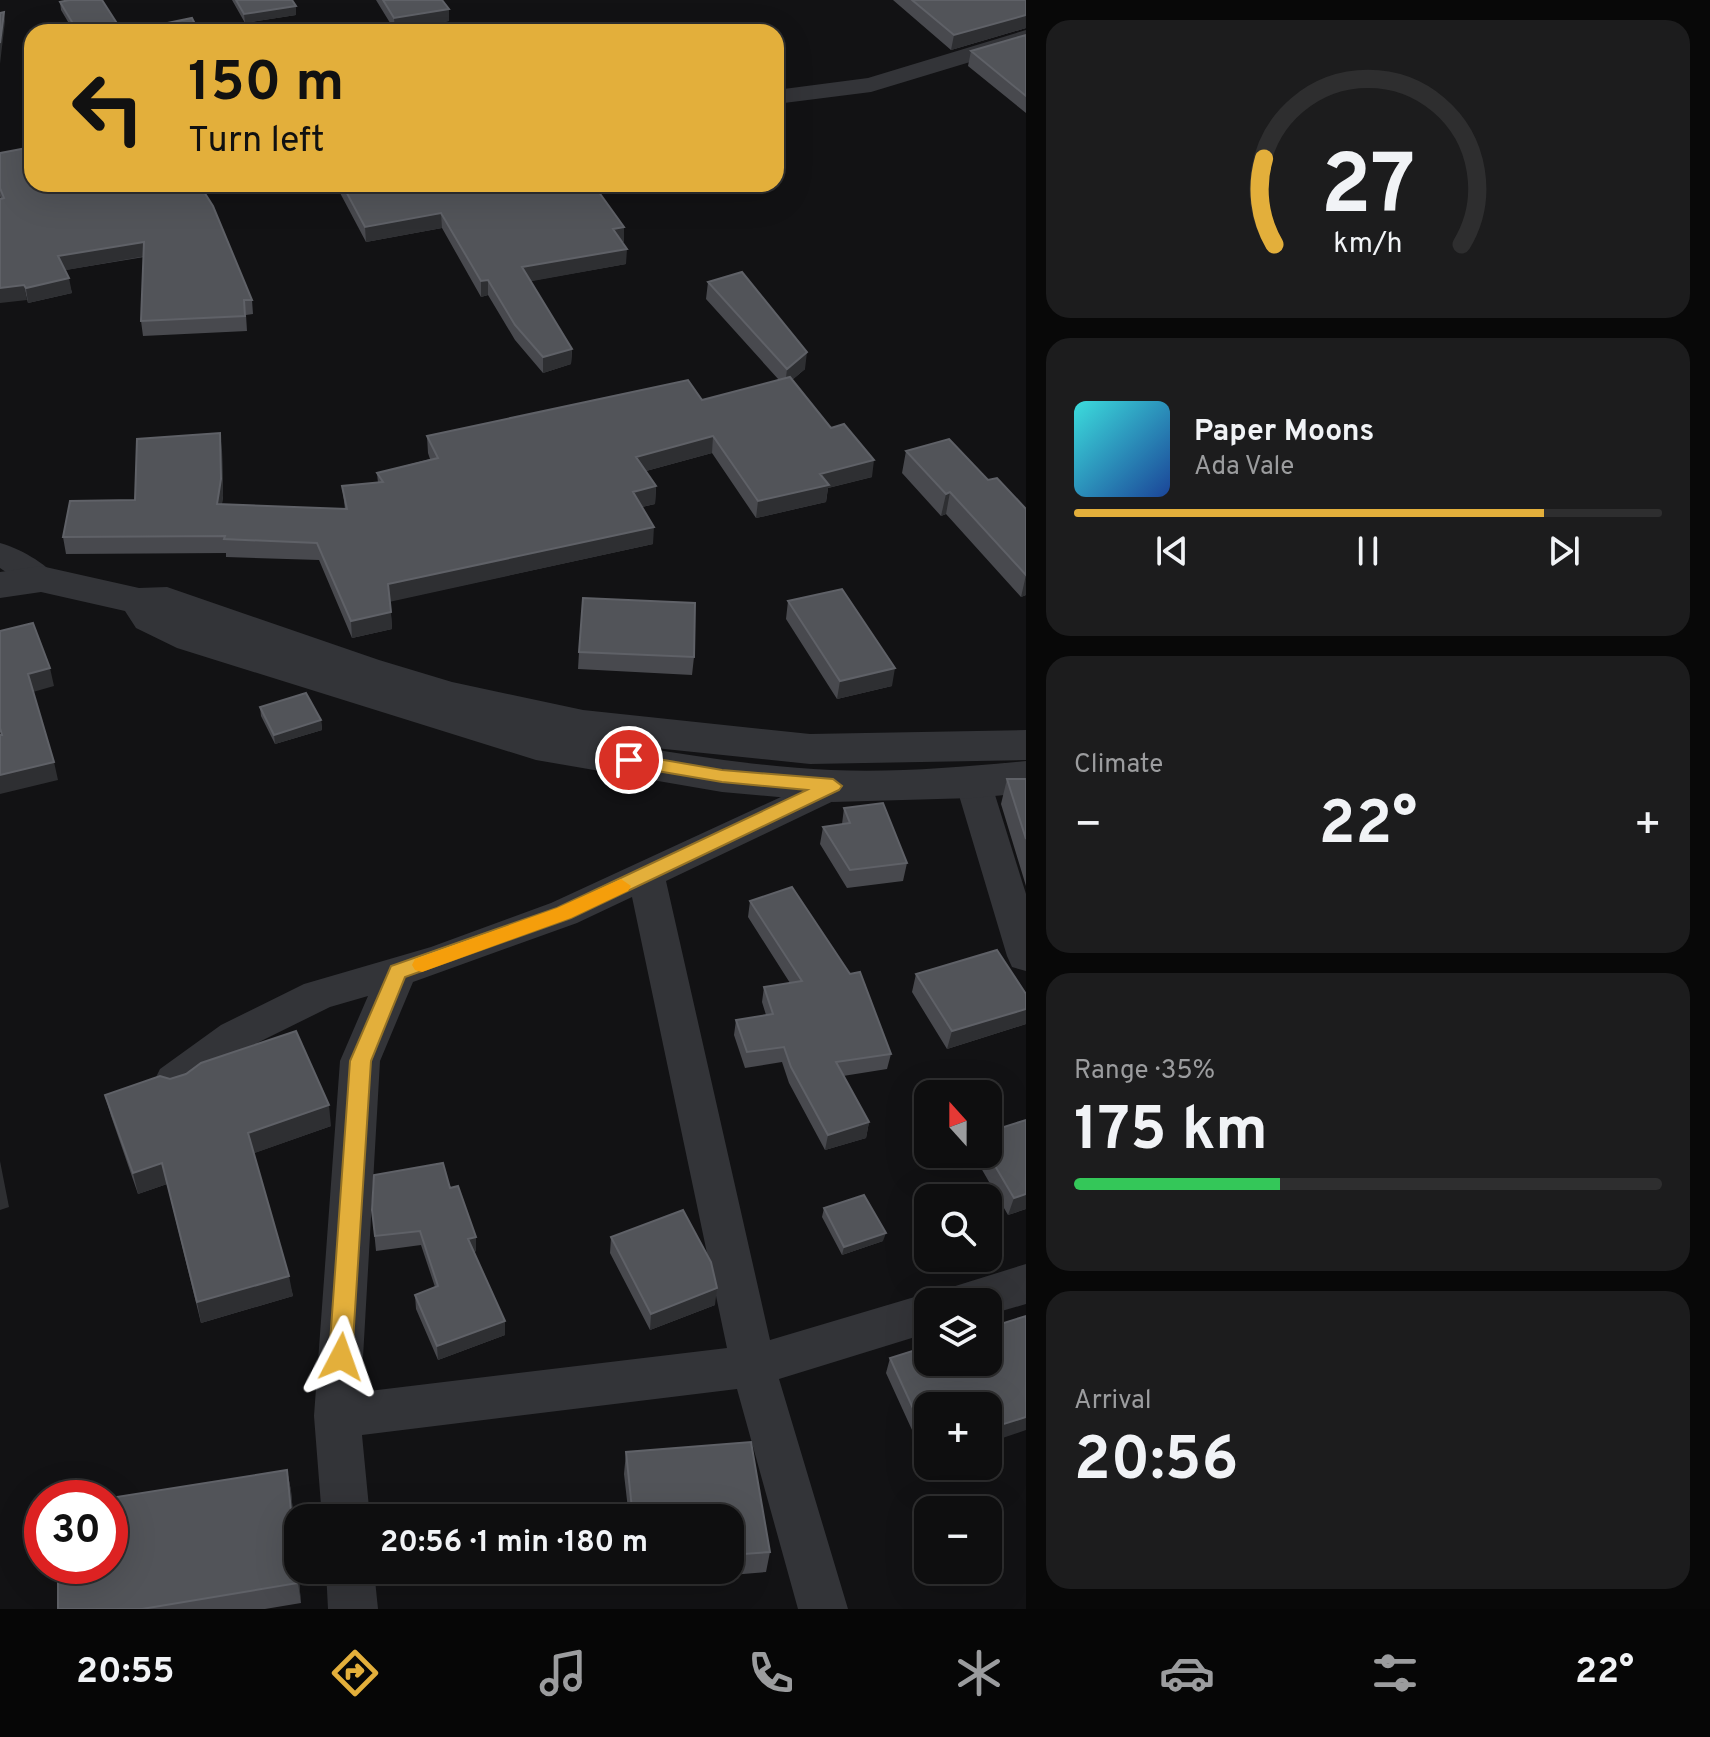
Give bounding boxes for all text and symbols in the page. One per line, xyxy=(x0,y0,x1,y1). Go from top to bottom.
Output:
text: 150 m xyxy=(188,50,344,120)
icon: left xyxy=(56,56,160,160)
text: Turn left xyxy=(188,119,325,165)
text: 27 xyxy=(1321,137,1415,242)
text: km/h xyxy=(1333,227,1403,263)
text: Paper Moons xyxy=(1194,414,1374,451)
text: Ada Vale xyxy=(1194,451,1294,484)
icon: previous xyxy=(1150,529,1194,573)
icon: pause xyxy=(1346,529,1390,573)
icon: next xyxy=(1542,529,1586,573)
pin xyxy=(595,726,663,794)
icon: arrive xyxy=(607,738,651,782)
text: Climate xyxy=(1074,749,1163,782)
text: 22° xyxy=(1319,789,1417,865)
text: − xyxy=(1074,799,1102,855)
text: + xyxy=(1634,799,1662,855)
text: Range · 35% xyxy=(1074,1055,1215,1088)
north arrow xyxy=(914,1080,1002,1168)
map controls xyxy=(914,1080,1002,1584)
text: 175 km xyxy=(1074,1095,1268,1171)
button: search xyxy=(914,1184,1002,1272)
button: layers xyxy=(914,1288,1002,1376)
position arrow xyxy=(299,1315,383,1399)
text: Arrival xyxy=(1074,1385,1152,1418)
button: + xyxy=(914,1392,1002,1480)
text: 20:56 xyxy=(1074,1425,1238,1501)
speed limit sign: 30 xyxy=(24,1480,128,1584)
button: − xyxy=(914,1496,1002,1584)
text: 20:56 · 1 min · 180 m xyxy=(380,1525,648,1562)
icon: directions xyxy=(327,1645,383,1701)
icon: music xyxy=(535,1645,591,1701)
icon: phone xyxy=(743,1645,799,1701)
icon: climate xyxy=(951,1645,1007,1701)
icon: car xyxy=(1159,1645,1215,1701)
icon: filters xyxy=(1367,1645,1423,1701)
text: 20:55 xyxy=(76,1650,174,1696)
text: 22° xyxy=(1575,1650,1634,1696)

